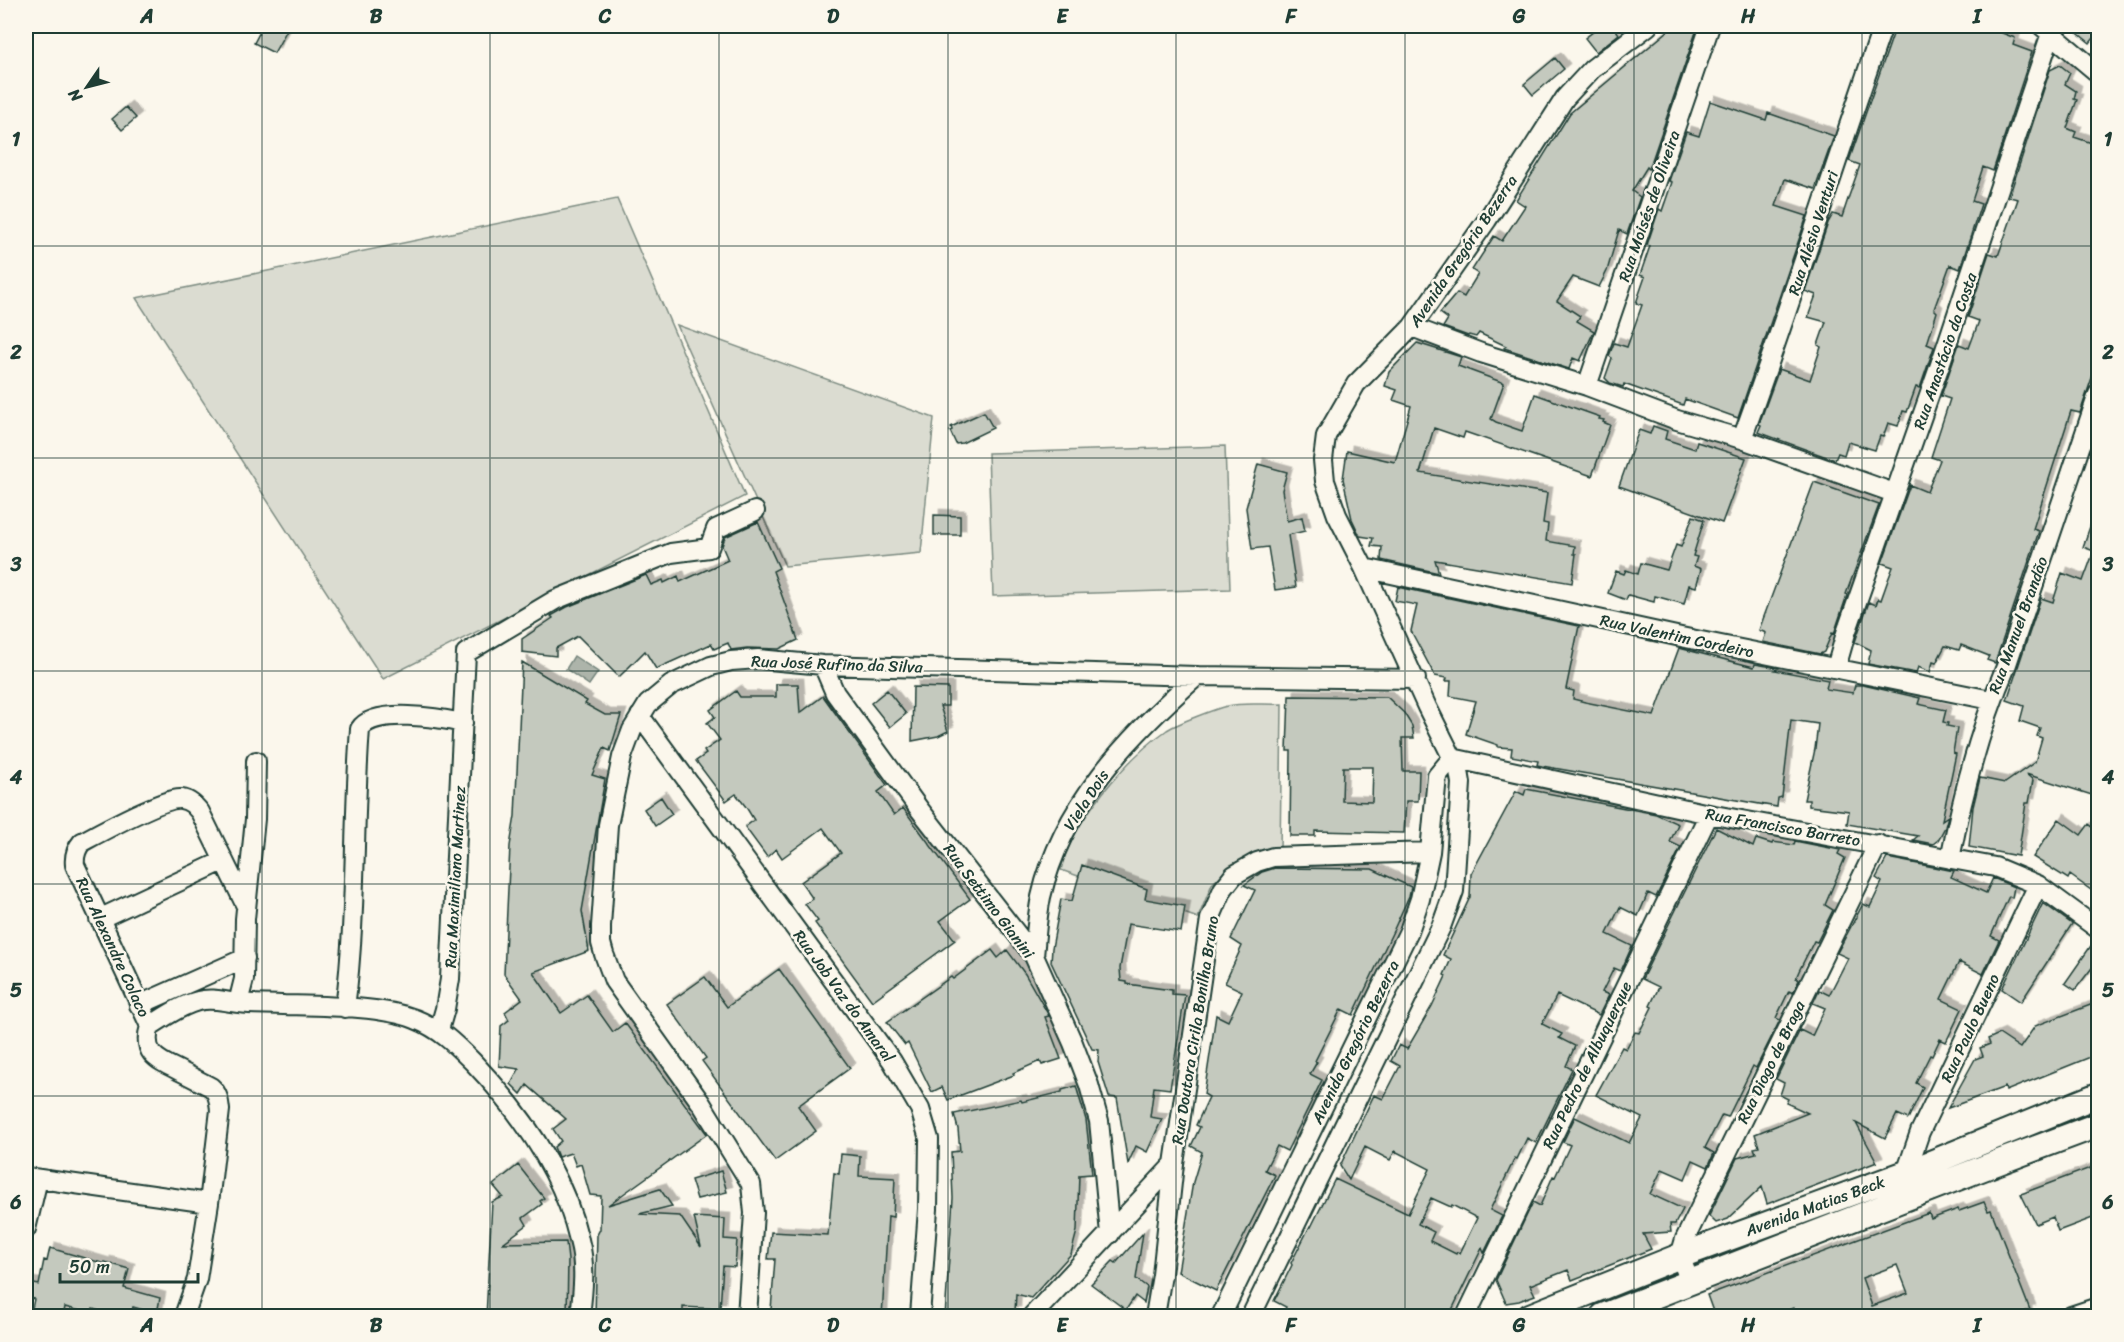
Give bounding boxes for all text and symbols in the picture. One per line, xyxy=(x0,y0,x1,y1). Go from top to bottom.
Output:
text: A xyxy=(139,0,154,34)
text: B xyxy=(370,0,383,34)
text: C xyxy=(598,0,612,34)
text: D xyxy=(827,0,840,34)
text: E xyxy=(1056,0,1069,34)
text: F xyxy=(1285,0,1298,34)
text: G xyxy=(1512,0,1526,34)
text: H xyxy=(1740,0,1756,34)
text: I xyxy=(1972,0,1983,34)
north arrow xyxy=(57,57,117,117)
text: N xyxy=(60,82,91,109)
text: 1 xyxy=(12,122,21,157)
text: 1 xyxy=(2104,122,2113,157)
street label: Rua Moisés de Oliveira xyxy=(1609,126,1689,286)
street label: Rua Alésio Venturi xyxy=(1779,166,1847,299)
street label: Avenida Gregório Bezerra xyxy=(1400,169,1525,334)
street label: Rua Anastácio da Costa xyxy=(1905,268,1986,433)
text: 2 xyxy=(9,335,22,370)
text: 2 xyxy=(2101,335,2114,370)
text: 3 xyxy=(10,547,22,582)
text: 3 xyxy=(2102,547,2114,582)
street label: Rua Manuel Brandão xyxy=(1980,552,2056,698)
street label: Rua Valentim Cordeiro xyxy=(1597,606,1757,666)
street label: Rua José Rufino da Silva xyxy=(751,647,924,682)
text: 4 xyxy=(9,760,23,795)
text: 4 xyxy=(2101,760,2115,795)
street label: Viela Dois xyxy=(1055,763,1117,837)
street label: Rua Maximiliano Martinez xyxy=(436,785,474,969)
street label: Rua Francisco Barreto xyxy=(1703,799,1863,855)
street label: Rua Settimo Gianini xyxy=(936,837,1043,966)
street label: Rua Alexandre Colaco xyxy=(68,872,158,1022)
street label: Rua Doutora Cirila Bonilha Bruno xyxy=(1163,914,1227,1146)
street label: Rua Job Vaz do Amaral xyxy=(786,923,903,1069)
street label: Avenida Gregório Bezerra xyxy=(1302,955,1407,1130)
street label: Rua Paulo Bueno xyxy=(1932,969,2008,1087)
text: 5 xyxy=(10,973,22,1008)
text: 5 xyxy=(2102,973,2114,1008)
street label: Rua Pedro de Albuquerque xyxy=(1534,976,1640,1154)
street label: Rua Diogo de Braga xyxy=(1729,995,1814,1129)
street label: Avenida Matias Beck xyxy=(1740,1167,1889,1245)
text: 6 xyxy=(9,1185,22,1220)
text: 6 xyxy=(2101,1185,2114,1220)
scale bar xyxy=(60,1246,198,1284)
text: 50 m xyxy=(69,1251,110,1283)
text: A xyxy=(139,1308,154,1342)
text: B xyxy=(370,1308,383,1342)
text: C xyxy=(598,1308,612,1342)
text: D xyxy=(827,1308,840,1342)
text: E xyxy=(1056,1308,1069,1342)
text: F xyxy=(1285,1308,1298,1342)
text: G xyxy=(1512,1308,1526,1342)
text: H xyxy=(1740,1308,1756,1342)
text: I xyxy=(1972,1308,1983,1342)

